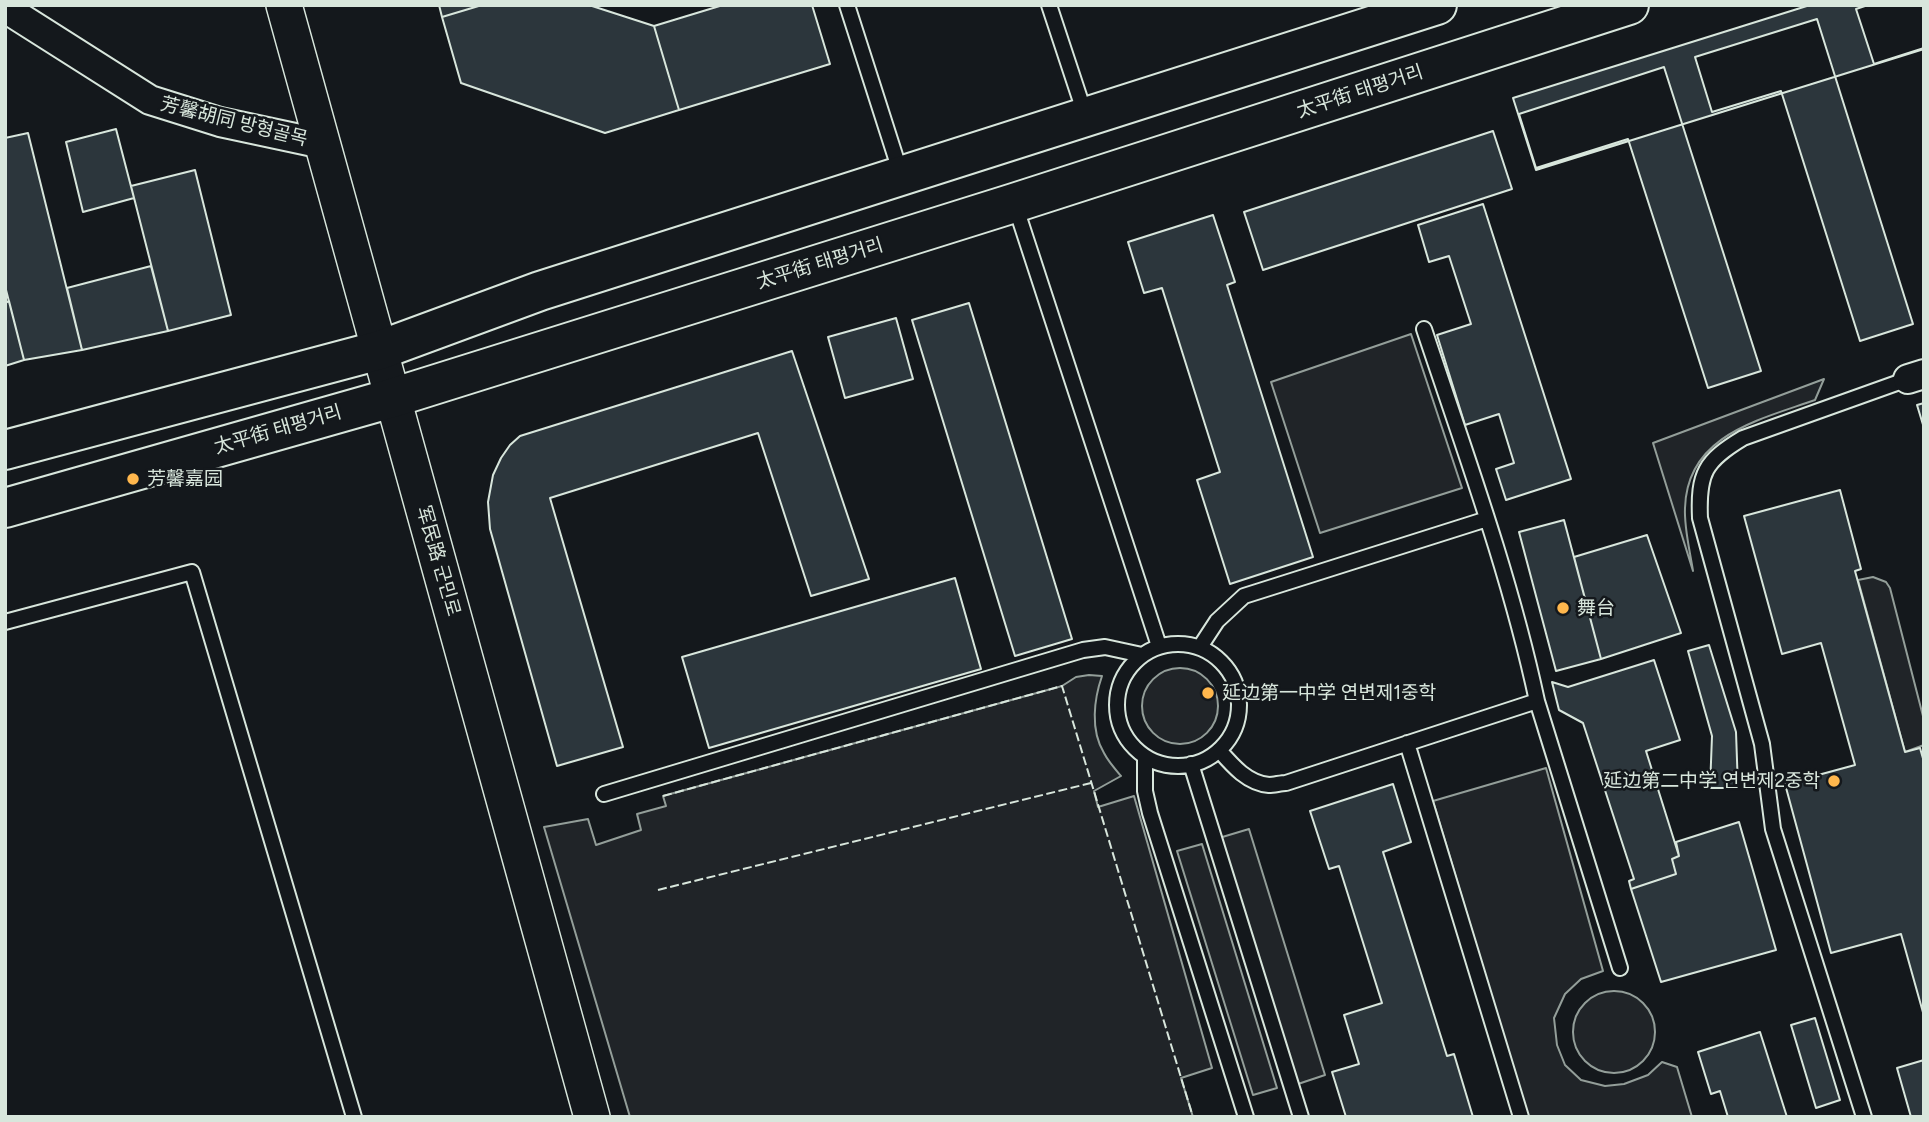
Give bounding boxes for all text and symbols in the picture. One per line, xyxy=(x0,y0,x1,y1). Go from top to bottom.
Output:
street label: 太平街 태평거리 xyxy=(1294,61,1426,123)
street label: 芳馨胡同 방형골목 xyxy=(158,93,310,151)
street label: 太平街 태평거리 xyxy=(754,234,886,294)
street label: 太平街 태평거리 xyxy=(212,401,344,459)
place label: 芳馨嘉园 xyxy=(147,468,223,490)
marker: 芳馨嘉园 xyxy=(125,471,141,487)
street label: 军民路 군민로 xyxy=(411,503,465,619)
place label: 舞台 xyxy=(1577,597,1615,619)
marker: 舞台 xyxy=(1555,600,1571,616)
place label: 延边第一中学 연변제1중학 xyxy=(1222,682,1436,704)
marker: 延边第一中学 연변제1중학 xyxy=(1200,685,1216,701)
place label: 延边第二中学 연변제2중학 xyxy=(1603,770,1820,792)
marker: 延边第二中学 연변제2중학 xyxy=(1826,773,1842,789)

